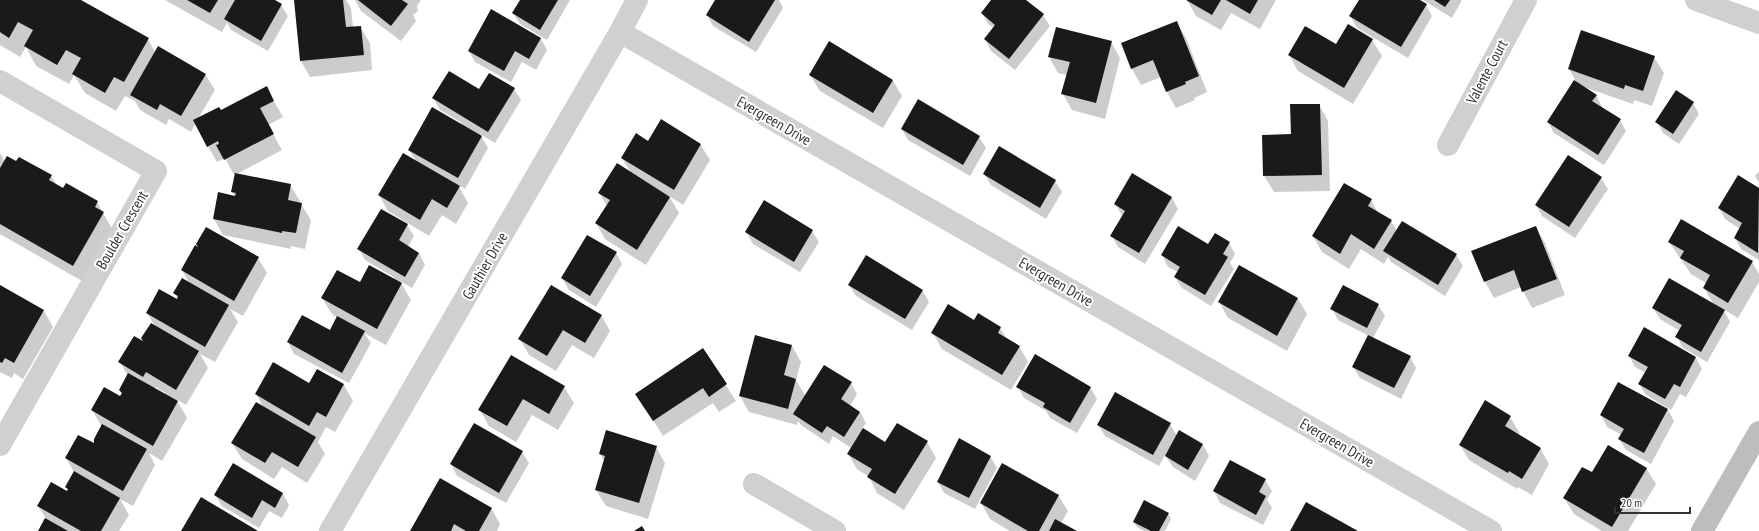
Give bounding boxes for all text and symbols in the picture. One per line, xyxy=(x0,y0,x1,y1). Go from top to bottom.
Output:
street label: Valente Court xyxy=(1461,36,1511,108)
street label: Evergreen Drive xyxy=(734,92,815,149)
street label: Boulder Crescent xyxy=(91,187,152,272)
street label: Gauthier Drive xyxy=(458,229,511,303)
street label: Evergreen Drive xyxy=(1016,253,1097,310)
street label: Evergreen Drive xyxy=(1297,414,1378,471)
scale bar xyxy=(1615,489,1690,515)
text: 20 m xyxy=(1621,495,1642,510)

